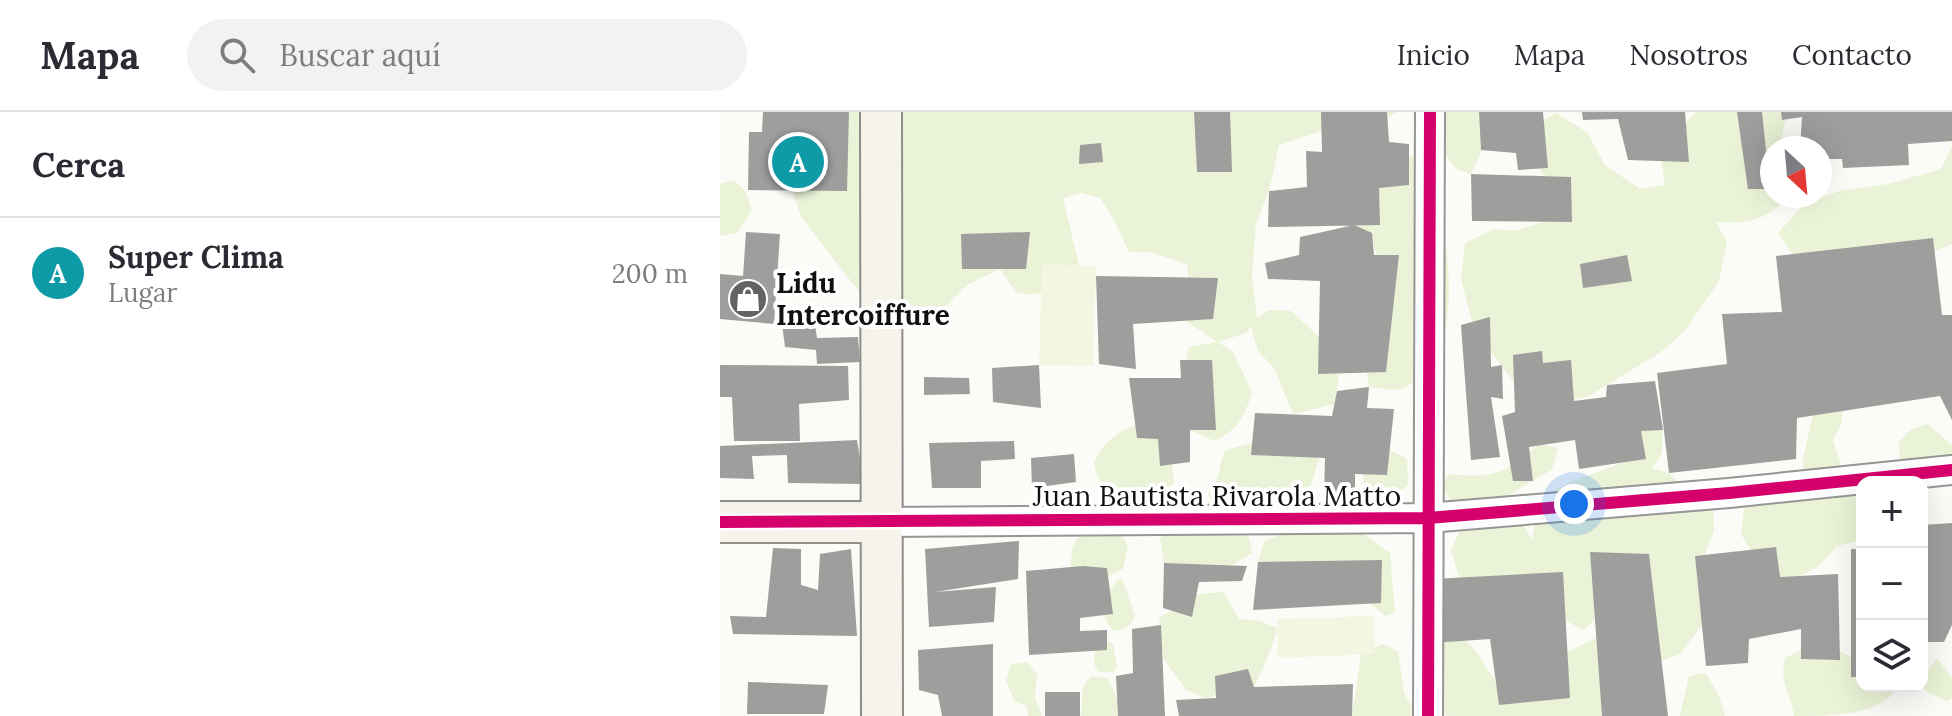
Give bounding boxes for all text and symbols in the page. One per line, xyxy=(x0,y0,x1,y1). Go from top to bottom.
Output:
search box xyxy=(187,19,747,91)
text: Mapa xyxy=(40,31,139,79)
icon: search xyxy=(215,33,259,77)
text: Buscar aquí xyxy=(279,36,441,74)
text: Inicio xyxy=(1397,37,1470,73)
text: Mapa xyxy=(1514,37,1585,73)
text: Nosotros xyxy=(1629,37,1748,73)
text: Contacto xyxy=(1792,37,1912,73)
pin: A xyxy=(772,132,824,192)
north arrow xyxy=(1760,136,1832,208)
text: Cerca xyxy=(32,143,125,186)
text: Super Clima xyxy=(108,238,284,276)
text: A xyxy=(49,257,67,290)
text: 200 m xyxy=(612,257,688,290)
place label: Lidu Intercoiffure xyxy=(776,265,950,333)
text: Lugar xyxy=(108,276,178,309)
shop icon: Lidu Intercoiffure xyxy=(727,278,769,320)
map controls xyxy=(1856,476,1928,692)
button: + xyxy=(1856,476,1928,548)
street label: Juan Bautista Rivarola Matto xyxy=(1032,478,1401,514)
your location xyxy=(1554,484,1594,524)
button: − xyxy=(1856,548,1928,620)
button: layers xyxy=(1856,620,1928,692)

